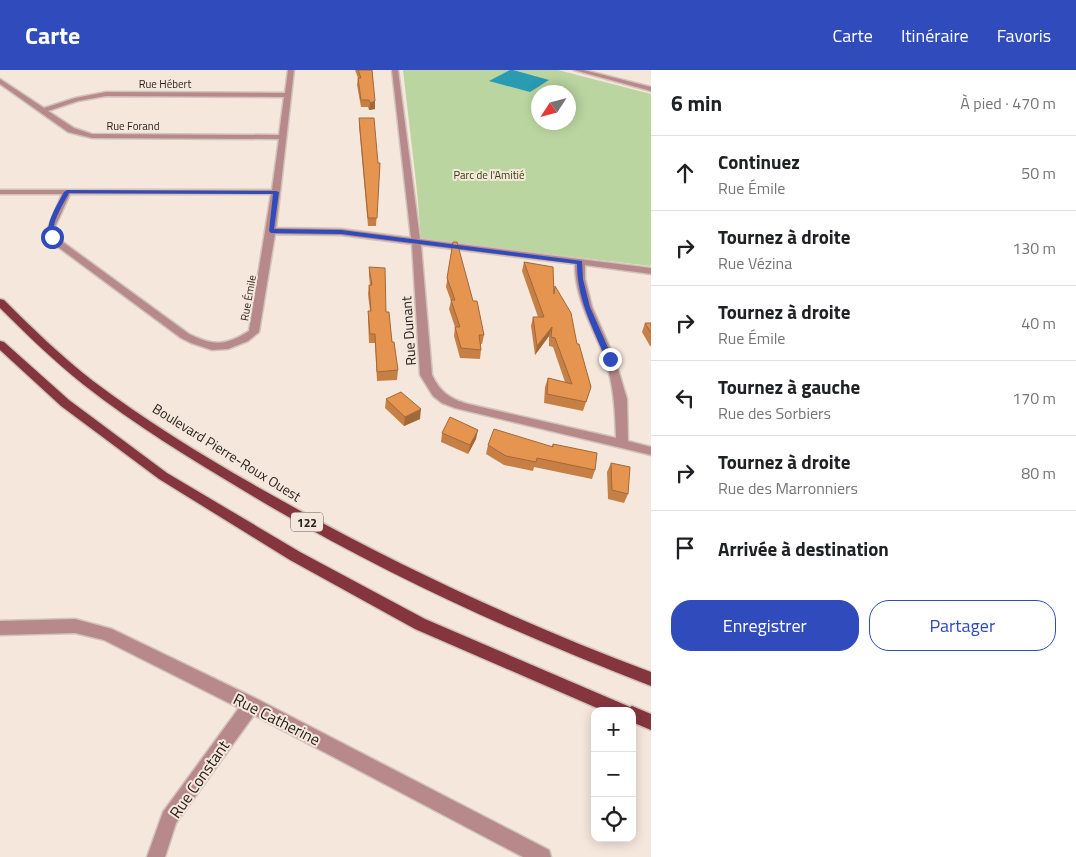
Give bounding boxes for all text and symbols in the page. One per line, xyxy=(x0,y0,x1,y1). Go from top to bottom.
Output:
text: Carte xyxy=(25,17,80,53)
text: Carte xyxy=(832,22,873,49)
text: Itinéraire xyxy=(901,22,969,49)
text: Favoris xyxy=(997,22,1051,49)
street label: Rue Hébert xyxy=(139,76,191,92)
north arrow xyxy=(531,85,576,130)
text: 6 min xyxy=(671,87,722,119)
text: À pied · 470 m xyxy=(960,91,1056,115)
street label: Rue Forand xyxy=(107,118,160,134)
text: Continuez xyxy=(718,147,800,176)
icon: ahead xyxy=(671,159,699,187)
text: 50 m xyxy=(1021,161,1056,185)
park label: Parc de l'Amitié xyxy=(453,167,525,183)
text: Rue Émile xyxy=(718,176,785,200)
text: Tournez à droite xyxy=(718,222,850,251)
route start xyxy=(41,226,64,249)
icon: right xyxy=(671,234,699,262)
text: 130 m xyxy=(1012,236,1056,260)
text: Rue Vézina xyxy=(718,251,792,275)
street label: Rue Émile xyxy=(236,273,260,322)
street label: Rue Dunant xyxy=(395,295,421,366)
text: Tournez à droite xyxy=(718,297,850,326)
icon: right xyxy=(671,309,699,337)
text: 40 m xyxy=(1021,311,1056,335)
text: Rue Émile xyxy=(718,326,785,350)
route end xyxy=(599,348,622,371)
text: Tournez à gauche xyxy=(718,372,860,401)
icon: left xyxy=(671,384,699,412)
text: 170 m xyxy=(1012,386,1056,410)
street label: Boulevard Pierre-Roux Ouest xyxy=(149,398,305,506)
text: Rue des Sorbiers xyxy=(718,401,831,425)
text: Tournez à droite xyxy=(718,447,850,476)
icon: right xyxy=(671,459,699,487)
text: 80 m xyxy=(1021,461,1056,485)
text: Rue des Marronniers xyxy=(718,476,858,500)
road number: 122 xyxy=(291,512,323,532)
icon: arrive xyxy=(671,534,699,562)
text: Arrivée à destination xyxy=(718,534,889,563)
button: Enregistrer xyxy=(671,600,859,651)
button: Partager xyxy=(869,600,1056,651)
street label: Rue Catherine xyxy=(229,687,325,751)
map controls xyxy=(591,707,636,842)
button: + xyxy=(591,707,636,752)
street label: Rue Constant xyxy=(163,735,235,823)
button: − xyxy=(591,752,636,797)
button: locate xyxy=(591,797,636,842)

